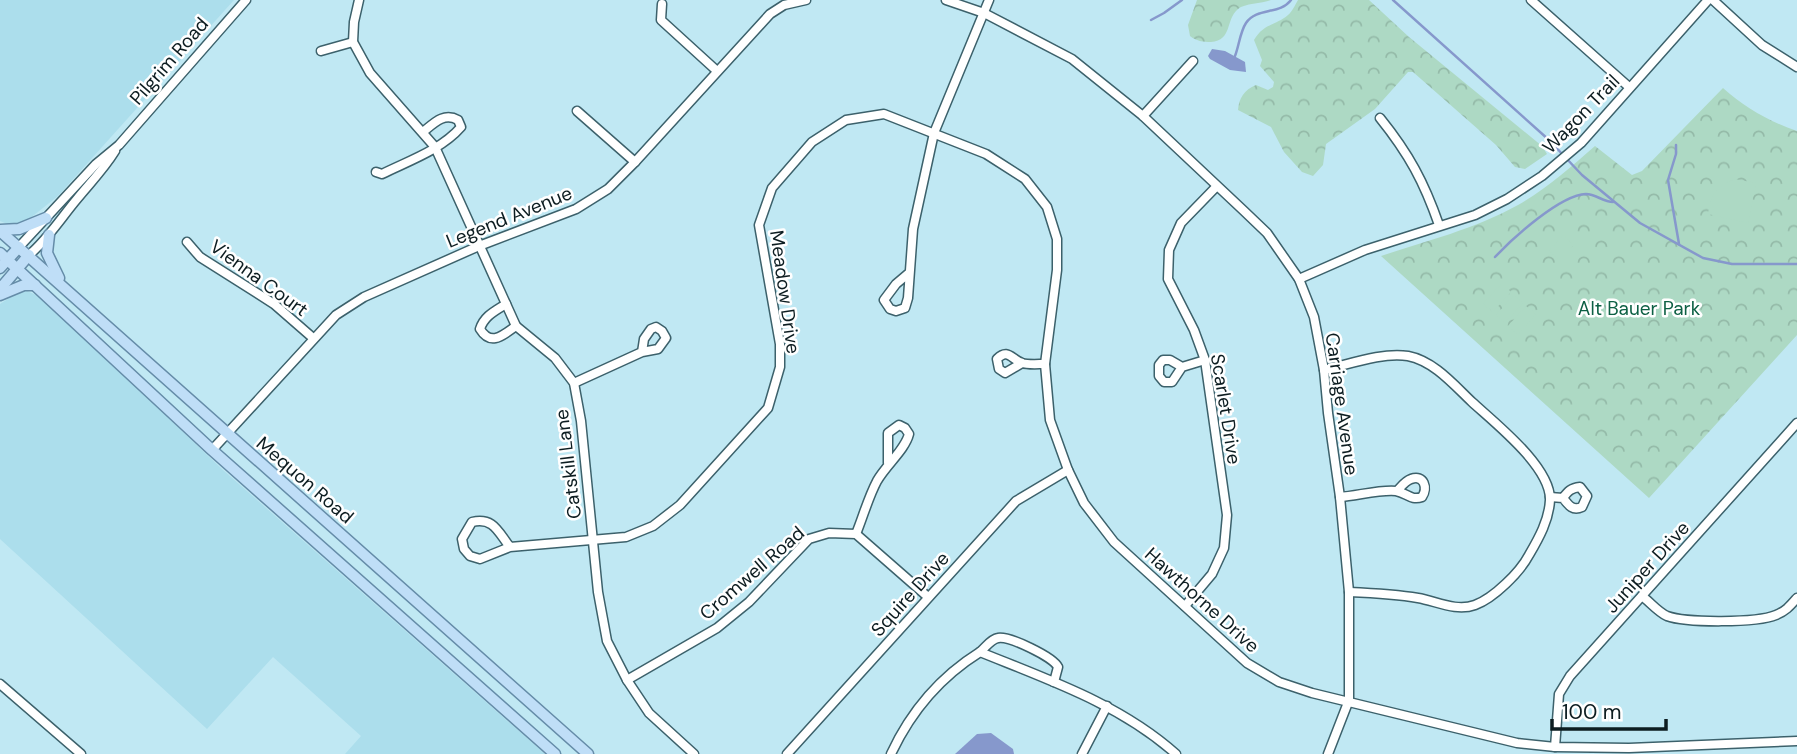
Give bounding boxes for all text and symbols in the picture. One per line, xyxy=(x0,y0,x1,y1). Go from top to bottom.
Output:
street label: Pilgrim Road xyxy=(124,12,214,110)
street label: Wagon Trail xyxy=(1537,69,1625,159)
street label: Legend Avenue xyxy=(442,180,576,254)
street label: Meadow Drive xyxy=(764,229,806,355)
street label: Vienna Court xyxy=(205,234,313,322)
park label: Alt Bauer Park xyxy=(1578,296,1701,321)
street label: Carriage Avenue xyxy=(1320,331,1364,477)
street label: Scarlet Drive xyxy=(1205,352,1247,466)
street label: Catskill Lane xyxy=(549,408,587,520)
street label: Mequon Road xyxy=(251,431,359,529)
street label: Juniper Drive xyxy=(1599,516,1695,618)
street label: Cromwell Road xyxy=(694,521,810,625)
street label: Hawthorne Drive xyxy=(1139,542,1265,658)
street label: Squire Drive xyxy=(865,546,955,642)
scale bar xyxy=(1552,688,1666,732)
text: 100 m xyxy=(1562,698,1622,726)

